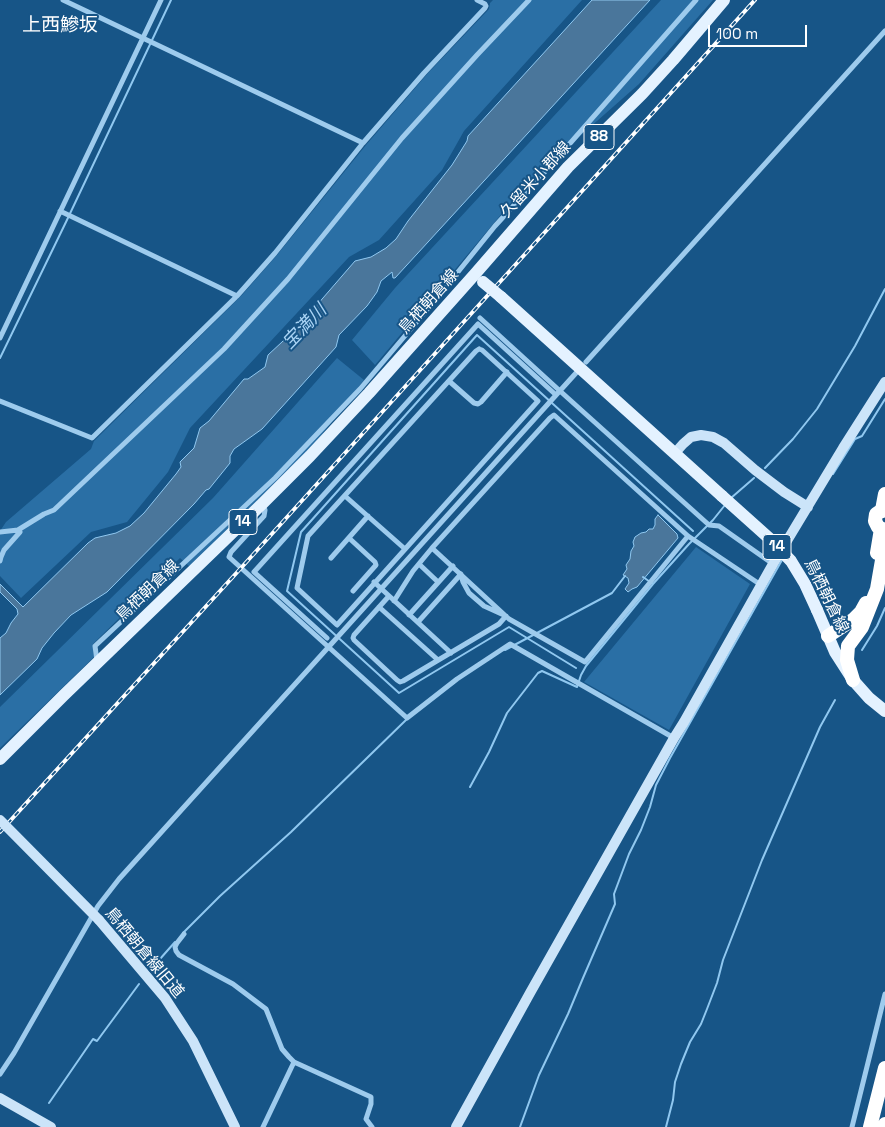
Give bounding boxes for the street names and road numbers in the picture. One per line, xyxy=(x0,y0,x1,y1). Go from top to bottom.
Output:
road number: 88 xyxy=(584,124,614,150)
street label: 久留米小郡線 xyxy=(497,138,575,222)
street label: 鳥栖朝倉線 xyxy=(395,266,463,338)
road number: 14 xyxy=(229,510,257,534)
road number: 14 xyxy=(763,534,791,560)
street label: 鳥栖朝倉線 xyxy=(113,556,183,626)
street label: 鳥栖朝倉線 xyxy=(800,556,852,636)
street label: 鳥栖朝倉線旧道 xyxy=(101,904,187,1002)

